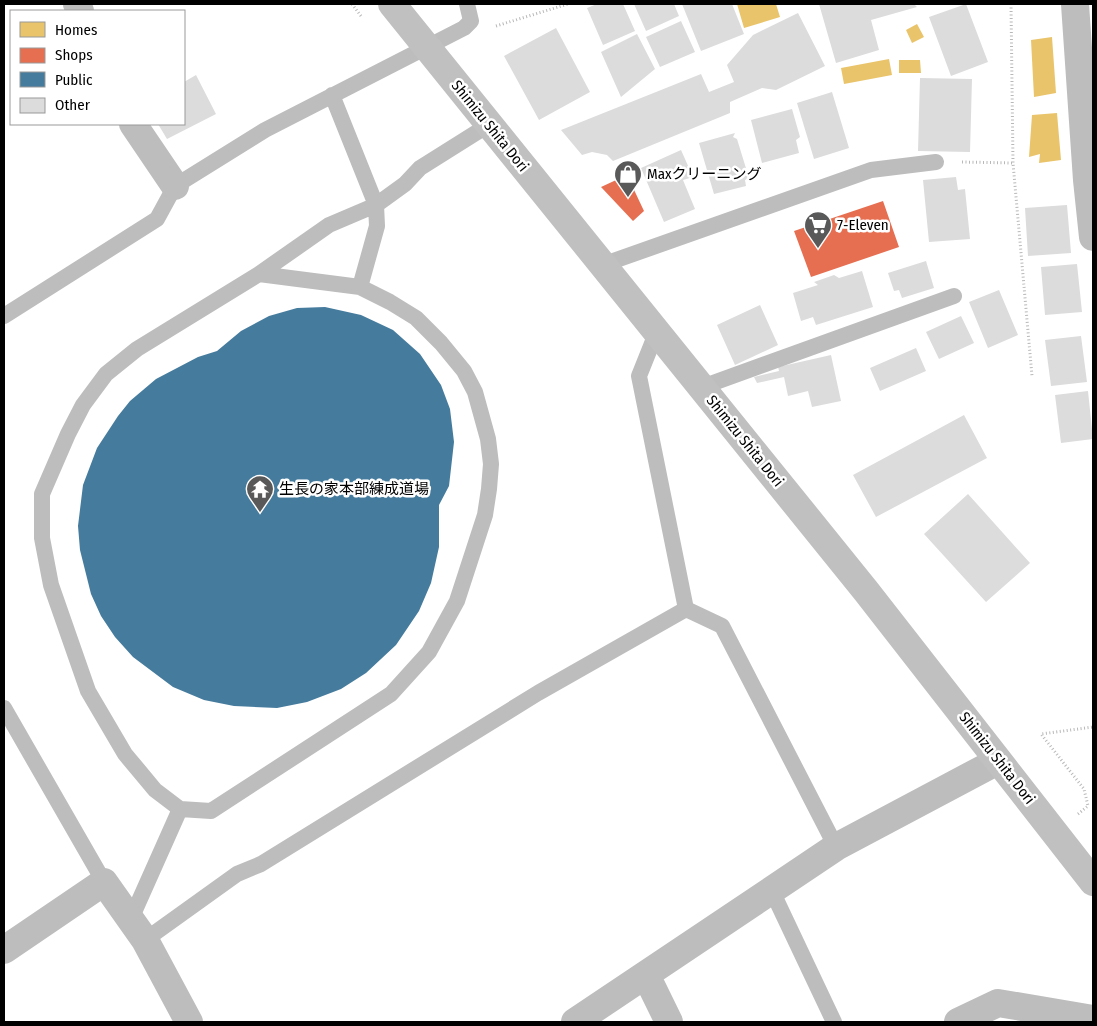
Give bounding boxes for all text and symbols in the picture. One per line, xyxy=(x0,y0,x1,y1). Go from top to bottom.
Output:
legend xyxy=(10,10,185,125)
text: Homes xyxy=(55,21,97,39)
text: Shops xyxy=(55,46,93,64)
text: Public xyxy=(55,71,93,89)
street label: Shimizu Shita Dori xyxy=(448,77,532,175)
text: Other xyxy=(55,96,91,114)
shop icon: Maxクリーニング xyxy=(613,159,643,198)
place label: Maxクリーニング xyxy=(647,165,762,183)
supermarket icon: 7-Eleven xyxy=(803,210,833,249)
place label: 7-Eleven xyxy=(837,216,889,234)
street label: Shimizu Shita Dori xyxy=(703,392,787,490)
temple icon: 生長の家本部練成道場 xyxy=(245,474,275,513)
place label: 生長の家本部練成道場 xyxy=(279,480,429,498)
street label: Shimizu Shita Dori xyxy=(955,708,1039,808)

